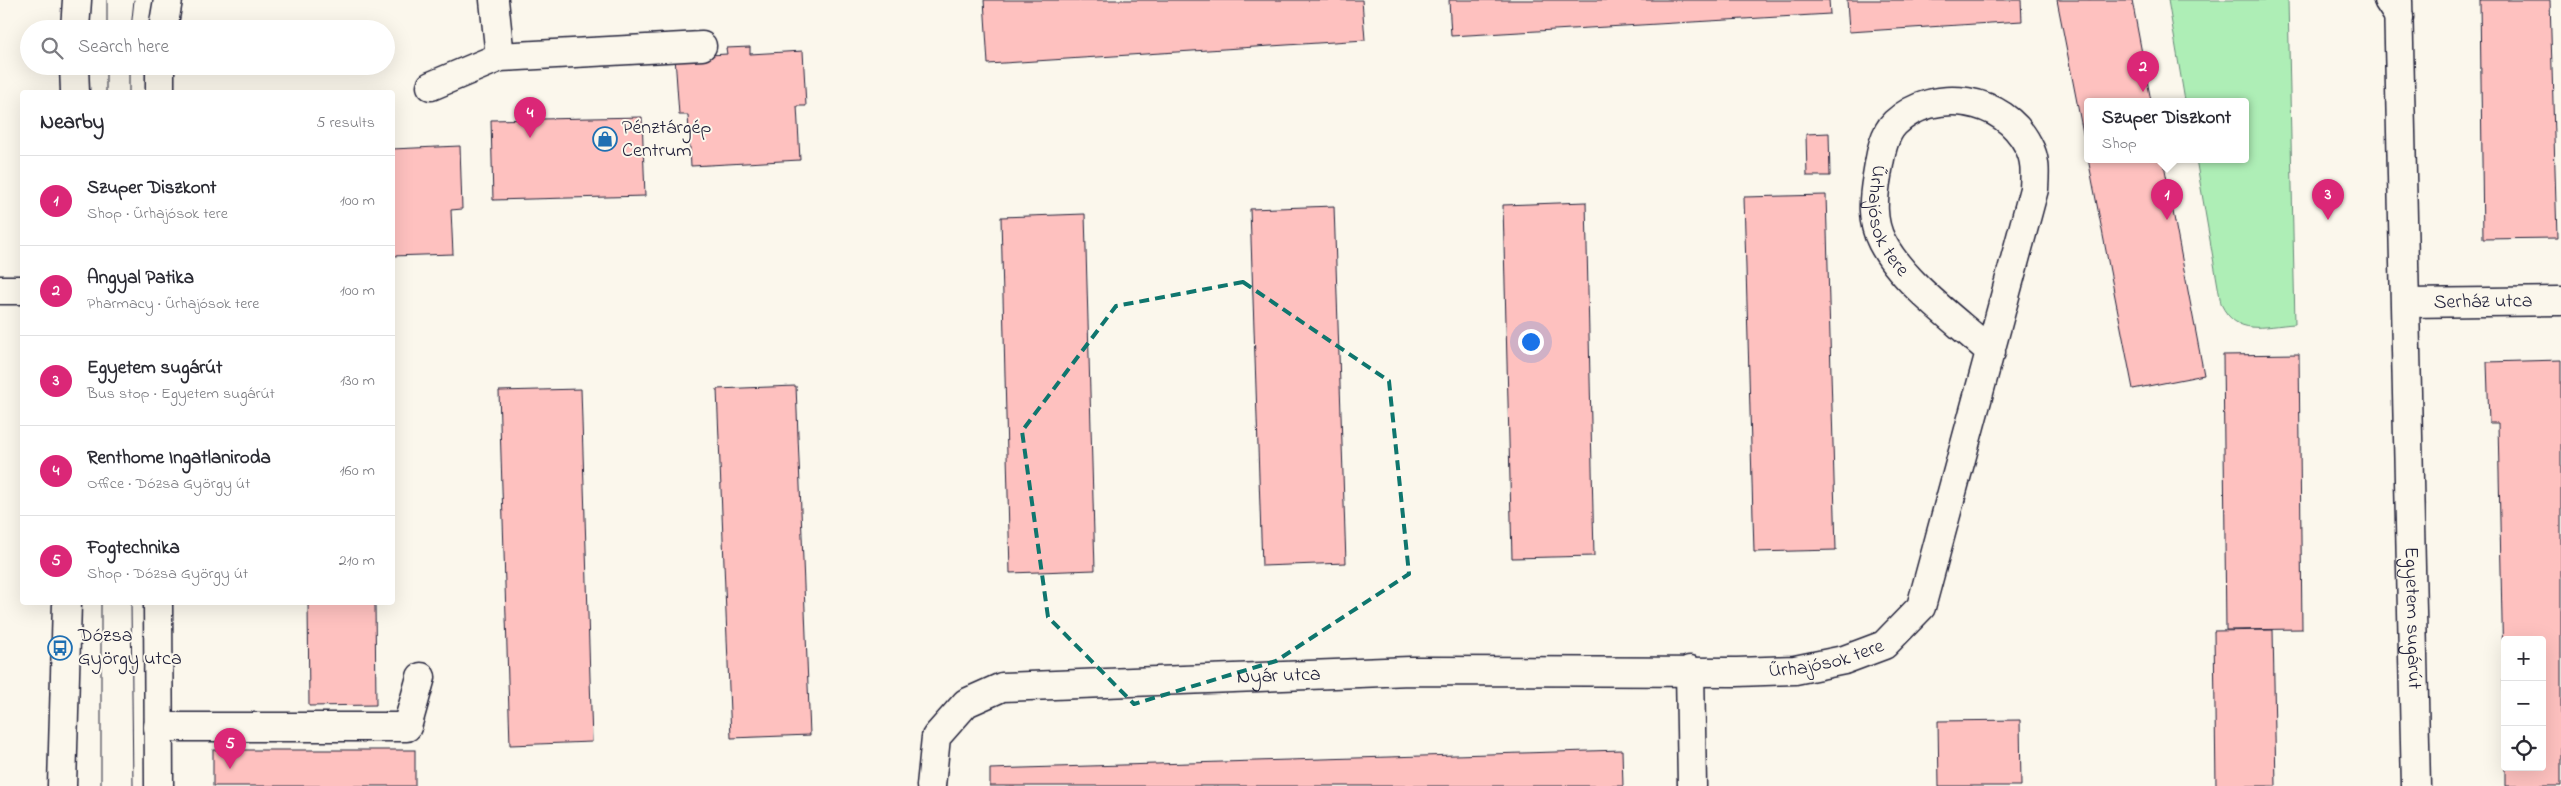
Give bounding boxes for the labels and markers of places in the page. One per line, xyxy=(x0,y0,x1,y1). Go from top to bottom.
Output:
pin: 2 xyxy=(2127,51,2159,92)
pin: 4 xyxy=(514,97,546,138)
place label: Pénztárgép Centrum xyxy=(622,114,712,166)
shop icon: Pénztárgép Centrum xyxy=(592,126,618,152)
pin: 1 xyxy=(2151,179,2183,220)
pin: 3 xyxy=(2312,179,2344,220)
place label: Dózsa György utca xyxy=(77,622,182,675)
bus stop icon: Dózsa György utca xyxy=(47,635,73,661)
pin: 5 xyxy=(214,728,246,769)

